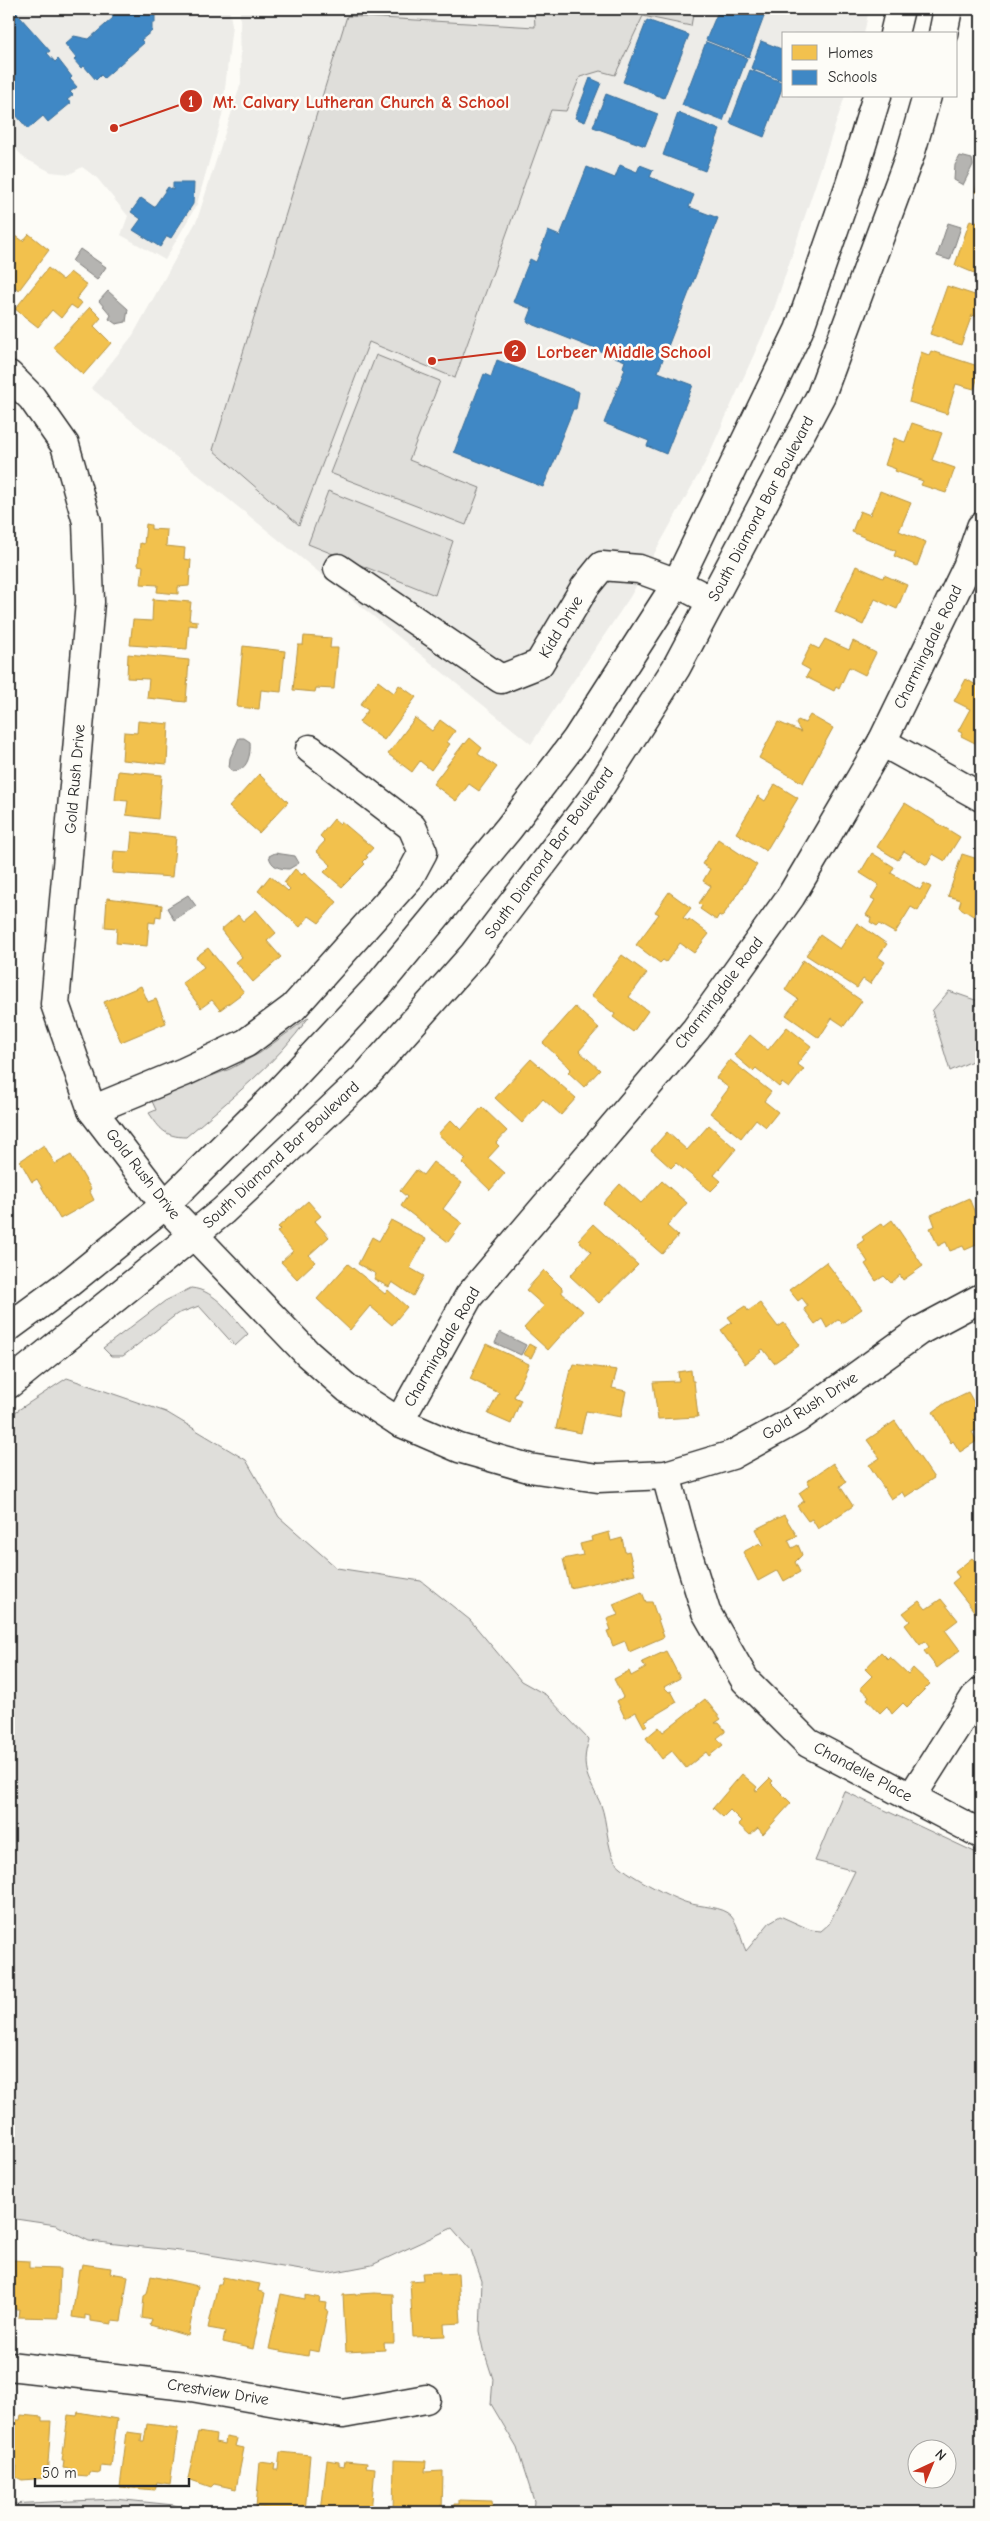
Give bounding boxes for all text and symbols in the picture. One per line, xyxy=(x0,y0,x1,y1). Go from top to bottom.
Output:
legend xyxy=(782,32,958,98)
text: Homes xyxy=(828,44,873,62)
text: Schools xyxy=(828,68,877,86)
callout: Mt. Calvary Lutheran Church & School xyxy=(178,85,520,118)
text: Mt. Calvary Lutheran Church & School xyxy=(213,92,509,113)
text: 1 xyxy=(188,93,194,111)
callout: Lorbeer Middle School xyxy=(502,335,721,368)
text: 2 xyxy=(511,342,519,360)
text: Lorbeer Middle School xyxy=(537,342,711,363)
street label: South Diamond Bar Boulevard xyxy=(704,413,818,605)
street label: Charmingdale Road xyxy=(890,582,966,712)
street label: Kidd Drive xyxy=(535,593,587,661)
street label: Gold Rush Drive xyxy=(61,723,89,835)
street label: South Diamond Bar Boulevard xyxy=(481,764,617,942)
street label: Charmingdale Road xyxy=(671,934,767,1052)
street label: South Diamond Bar Boulevard xyxy=(199,1078,363,1232)
street label: Gold Rush Drive xyxy=(102,1125,184,1223)
street label: Charmingdale Road xyxy=(400,1284,484,1410)
street label: Gold Rush Drive xyxy=(759,1369,861,1443)
street label: Chandelle Place xyxy=(811,1739,915,1805)
street label: Crestview Drive xyxy=(166,2375,270,2409)
north arrow xyxy=(908,2438,958,2488)
text: N xyxy=(931,2446,950,2464)
scale bar xyxy=(35,2456,189,2488)
text: 50 m xyxy=(42,2464,77,2482)

